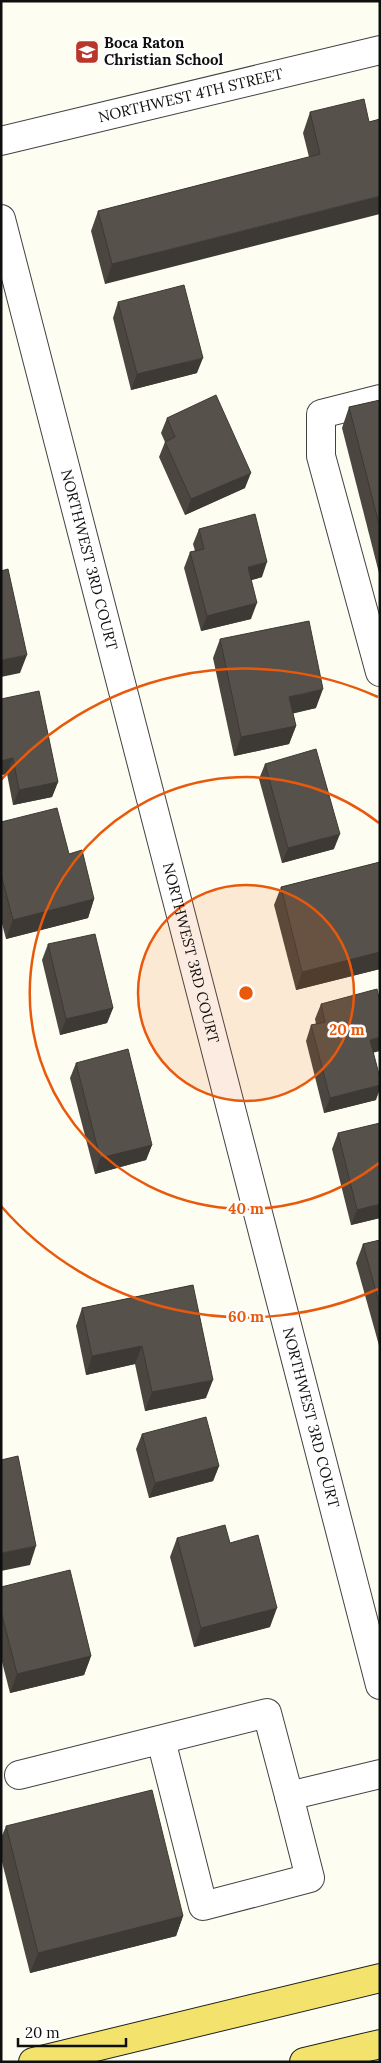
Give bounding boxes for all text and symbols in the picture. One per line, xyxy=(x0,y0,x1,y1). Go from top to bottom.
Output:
place label: Boca Raton Christian School xyxy=(104,33,223,69)
school or university icon: Boca Raton Christian School xyxy=(74,39,100,65)
street label: NORTHWEST 4TH STREET xyxy=(96,64,285,126)
street label: NORTHWEST 3RD COURT xyxy=(57,467,122,652)
street label: NORTHWEST 3RD COURT xyxy=(159,860,224,1045)
centre of rings xyxy=(237,984,255,1002)
text: 20 m xyxy=(329,1020,365,1039)
text: 40 m xyxy=(228,1199,264,1218)
text: 60 m xyxy=(228,1307,264,1326)
street label: NORTHWEST 3RD COURT xyxy=(279,1325,344,1510)
scale bar xyxy=(18,2016,125,2048)
text: 20 m xyxy=(25,2023,60,2042)

